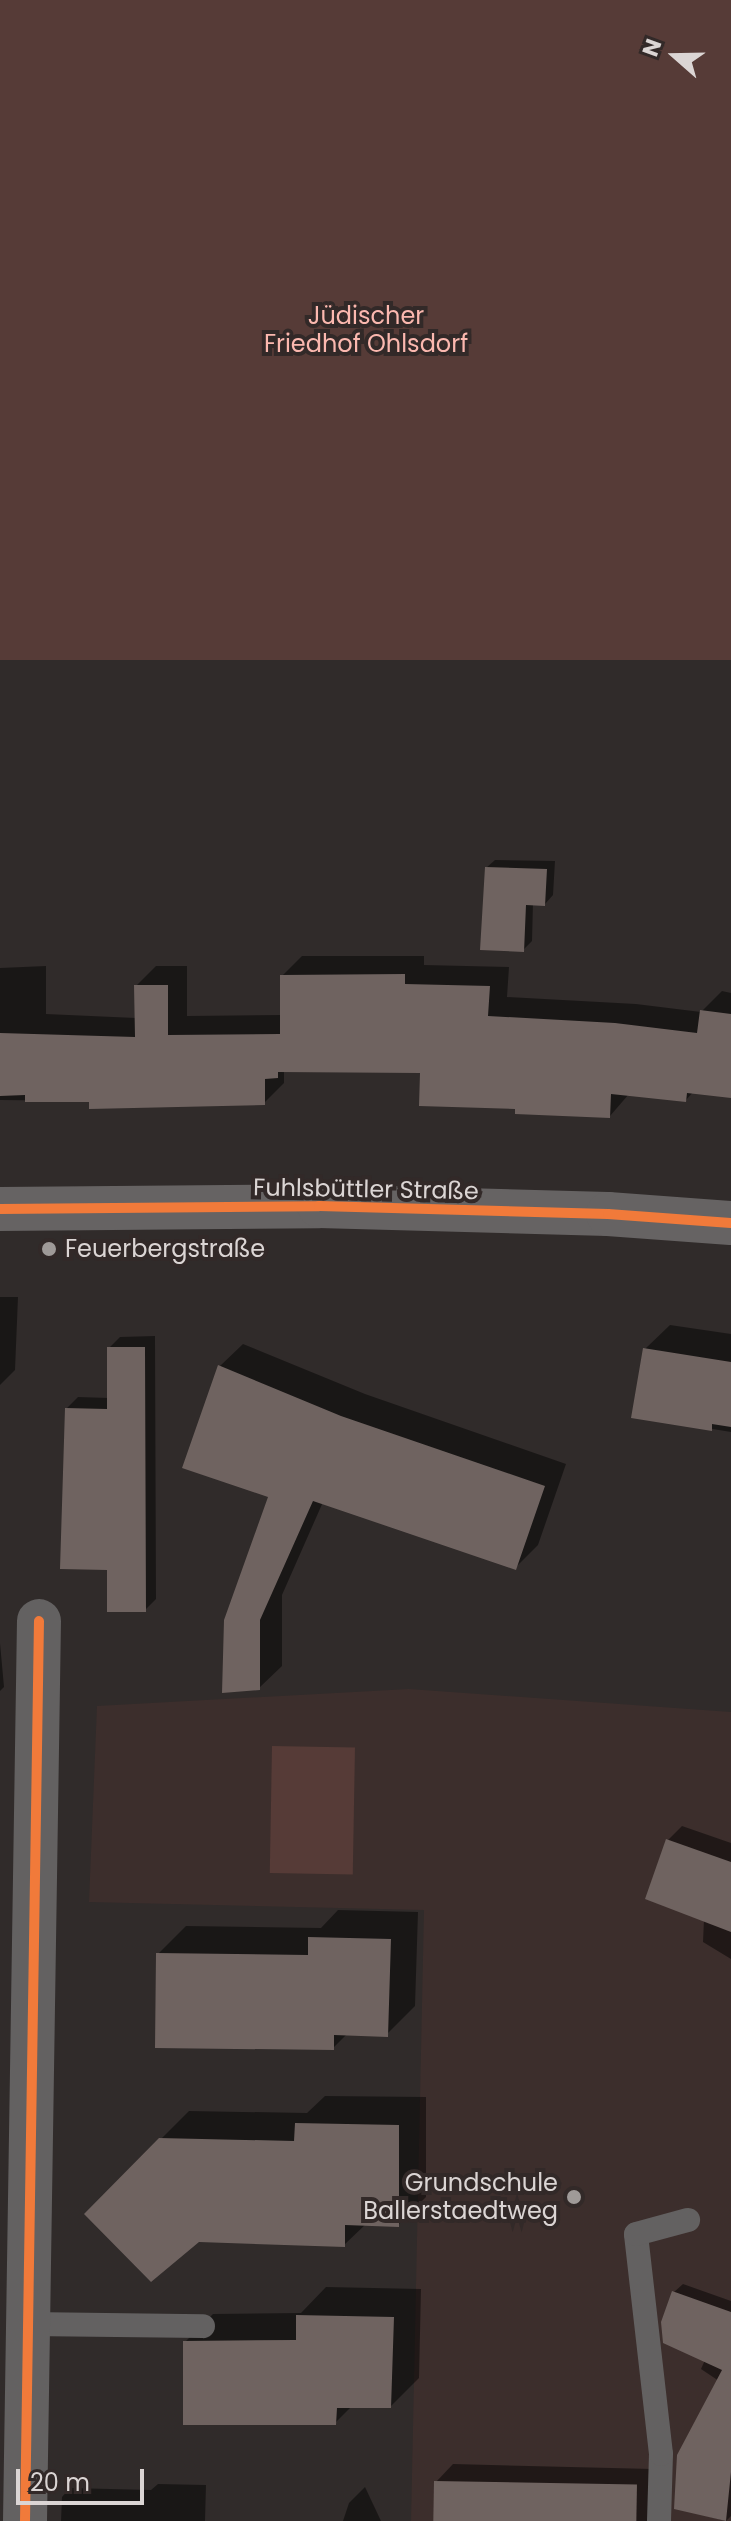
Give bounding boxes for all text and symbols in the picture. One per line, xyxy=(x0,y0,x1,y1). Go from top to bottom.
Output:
north arrow xyxy=(635,16,715,96)
text: N xyxy=(635,35,669,61)
park label: Jüdischer Friedhof Ohlsdorf xyxy=(264,302,468,358)
street label: Fuhlsbüttler Straße xyxy=(253,1173,479,1205)
place label: Feuerbergstraße xyxy=(65,1235,265,1263)
marker: Feuerbergstraße xyxy=(40,1240,58,1258)
place label: Grundschule Ballerstaedtweg xyxy=(363,2169,558,2225)
marker: Grundschule Ballerstaedtweg xyxy=(565,2188,583,2206)
scale bar xyxy=(20,2453,148,2503)
text: 20 m xyxy=(30,2466,90,2499)

